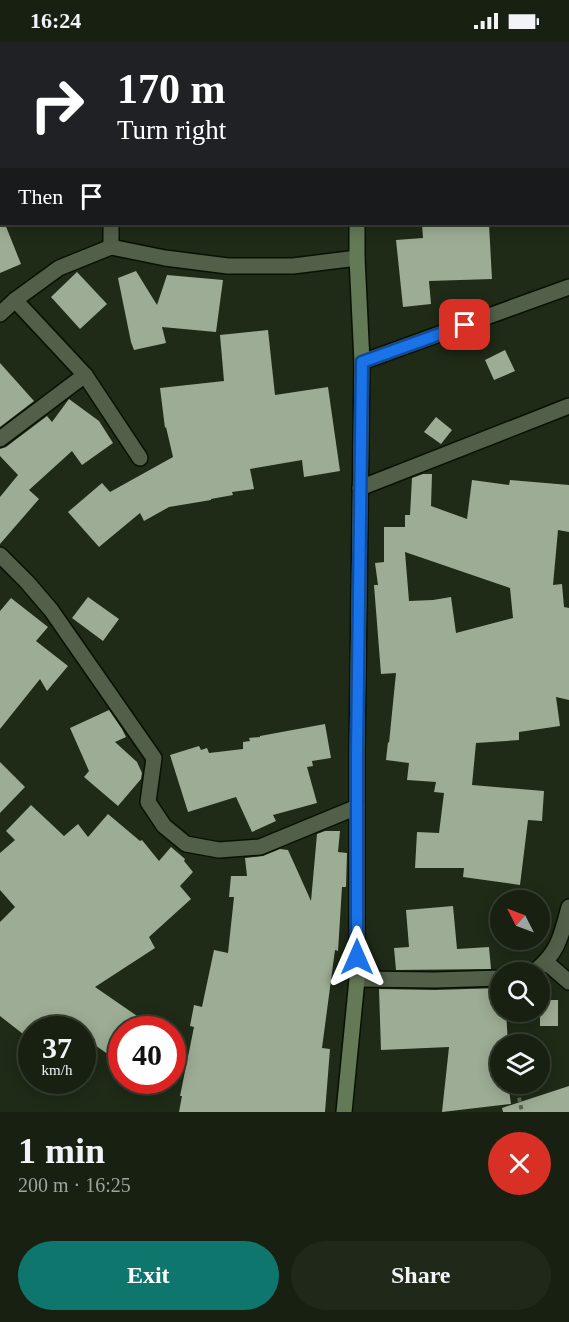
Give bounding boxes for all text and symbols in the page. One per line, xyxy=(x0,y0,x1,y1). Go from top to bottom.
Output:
text: 16:24 xyxy=(30,8,81,33)
icon: right xyxy=(18,66,96,144)
text: 170 m xyxy=(117,66,226,112)
text: Turn right xyxy=(117,115,226,145)
icon: arrive xyxy=(75,180,108,213)
text: Then xyxy=(18,184,63,209)
pin xyxy=(439,299,490,350)
icon: arrive xyxy=(448,308,481,341)
north arrow xyxy=(490,890,550,950)
map controls xyxy=(490,890,550,1094)
position arrow xyxy=(325,925,389,989)
button: search xyxy=(490,962,550,1022)
speed limit sign: 40 xyxy=(108,1016,186,1094)
text: 37 xyxy=(42,1031,72,1064)
button: layers xyxy=(490,1034,550,1094)
text: km/h xyxy=(42,1062,72,1078)
text: 1 min xyxy=(18,1131,105,1171)
button: close xyxy=(488,1132,551,1195)
text: 200 m · 16:25 xyxy=(18,1174,131,1196)
button: Exit xyxy=(18,1241,279,1310)
button: Share xyxy=(291,1241,551,1310)

